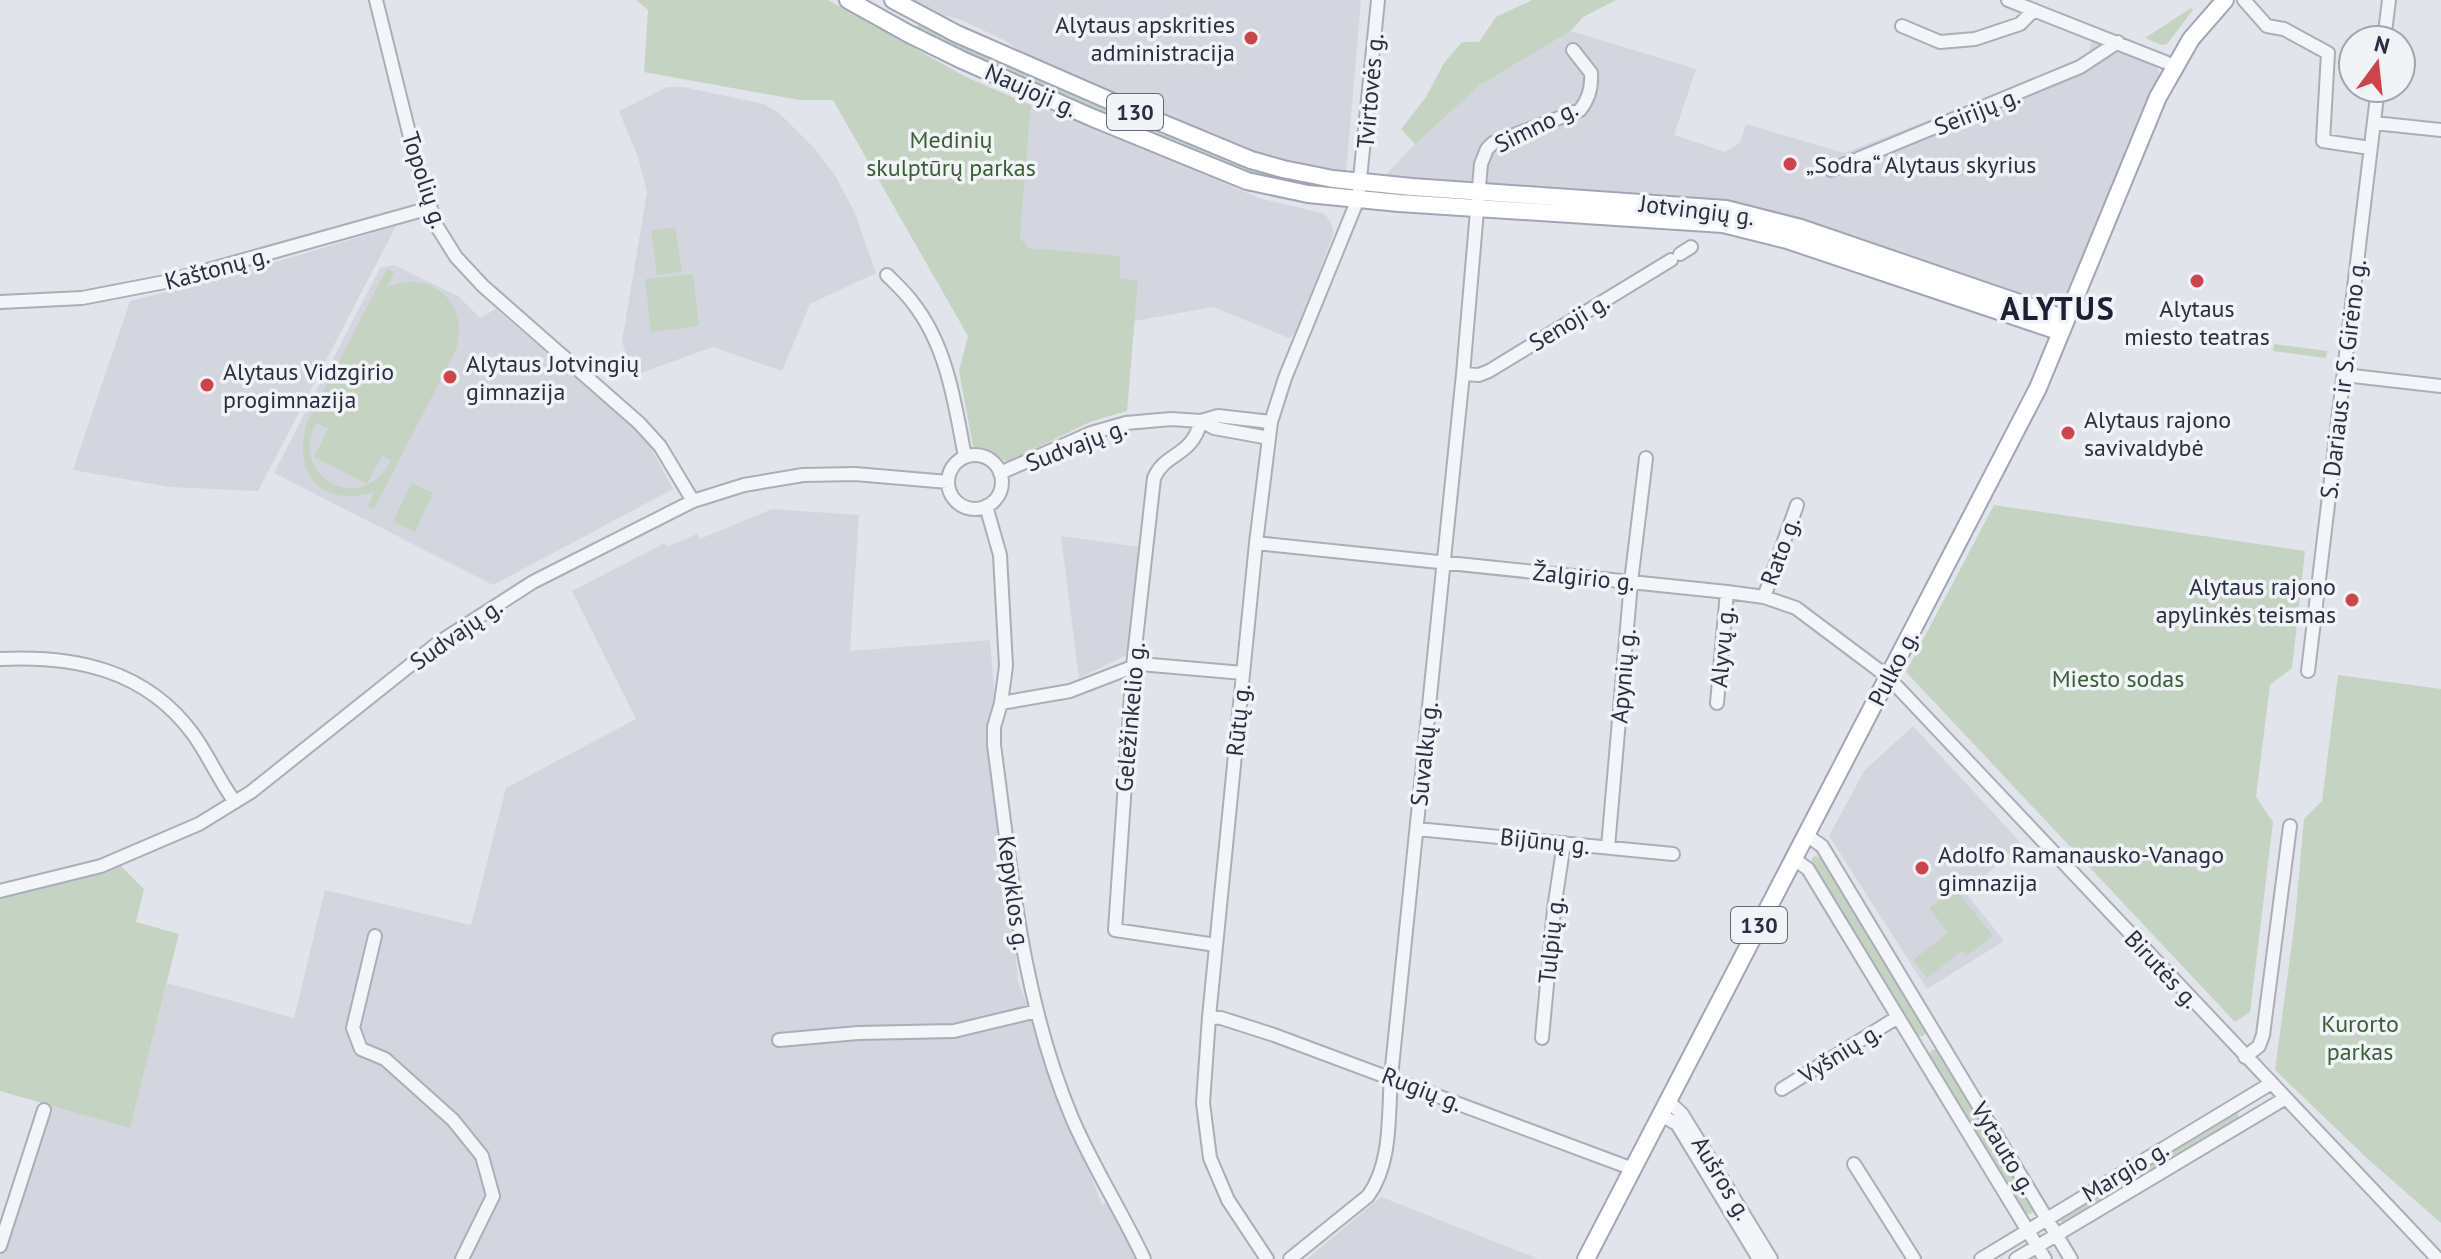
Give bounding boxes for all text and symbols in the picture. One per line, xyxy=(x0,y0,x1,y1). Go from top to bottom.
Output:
place label: Alytaus apskrities administracija xyxy=(1055,9,1235,68)
north arrow xyxy=(2337,24,2417,104)
marker: Alytaus apskrities administracija xyxy=(1242,29,1260,47)
text: N xyxy=(2372,29,2393,60)
street label: Tvirtovės g. xyxy=(1350,32,1390,150)
street label: Naujoji g. xyxy=(980,56,1082,124)
street label: Seirijų g. xyxy=(1930,80,2024,142)
street label: Simno g. xyxy=(1489,93,1583,159)
road number: 130 xyxy=(1107,94,1163,130)
park label: Medinių skulptūrų parkas xyxy=(866,124,1036,183)
street label: Topolių g. xyxy=(395,128,455,232)
place label: „Sodra“ Alytaus skyrius xyxy=(1806,149,2036,180)
marker: „Sodra“ Alytaus skyrius xyxy=(1781,155,1799,173)
street label: Jotvingių g. xyxy=(1637,187,1756,232)
street label: Kaštonų g. xyxy=(161,239,273,297)
street label: S. Dariaus ir S. Girėno g. xyxy=(2313,257,2373,501)
marker: Alytaus miesto teatras xyxy=(2188,272,2206,290)
street label: Senoji g. xyxy=(1523,286,1615,358)
district label: ALYTUS xyxy=(2000,287,2116,329)
place label: Alytaus miesto teatras xyxy=(2124,293,2270,352)
place label: Alytaus Jotvingių gimnazija xyxy=(466,348,639,407)
place label: Alytaus Vidzgirio progimnazija xyxy=(223,356,394,415)
marker: Alytaus Jotvingių gimnazija xyxy=(441,368,459,386)
marker: Alytaus Vidzgirio progimnazija xyxy=(198,376,216,394)
place label: Alytaus rajono savivaldybė xyxy=(2084,404,2231,463)
street label: Sudvajų g. xyxy=(1021,412,1131,478)
marker: Alytaus rajono savivaldybė xyxy=(2059,424,2077,442)
street label: Rato g. xyxy=(1753,512,1807,590)
street label: Žalgirio g. xyxy=(1531,556,1637,598)
place label: Alytaus rajono apylinkės teismas xyxy=(2156,571,2336,630)
street label: Sudvajų g. xyxy=(404,591,508,677)
marker: Alytaus rajono apylinkės teismas xyxy=(2343,591,2361,609)
street label: Alyvų g. xyxy=(1703,605,1741,689)
street label: Pulko g. xyxy=(1861,625,1925,711)
street label: Apynių g. xyxy=(1603,627,1643,725)
street label: Geležinkelio g. xyxy=(1108,641,1152,793)
park label: Miesto sodas xyxy=(2052,663,2184,694)
street label: Rūtų g. xyxy=(1219,682,1257,758)
street label: Suvalkų g. xyxy=(1403,700,1445,808)
street label: Bijūnų g. xyxy=(1498,821,1592,861)
street label: Kepyklos g. xyxy=(991,834,1037,952)
place label: Adolfo Ramanausko-Vanago gimnazija xyxy=(1938,839,2224,898)
marker: Adolfo Ramanausko-Vanago gimnazija xyxy=(1913,859,1931,877)
street label: Tulpių g. xyxy=(1531,895,1571,985)
road number: 130 xyxy=(1731,907,1787,943)
street label: Birutės g. xyxy=(2118,923,2206,1015)
park label: Kurorto parkas xyxy=(2321,1008,2399,1067)
street label: Vyšnių g. xyxy=(1792,1016,1887,1091)
street label: Rugių g. xyxy=(1377,1060,1467,1118)
street label: Vytauto g. xyxy=(1964,1095,2044,1200)
street label: Aušros g. xyxy=(1685,1130,1759,1226)
street label: Margio g. xyxy=(2076,1133,2174,1209)

